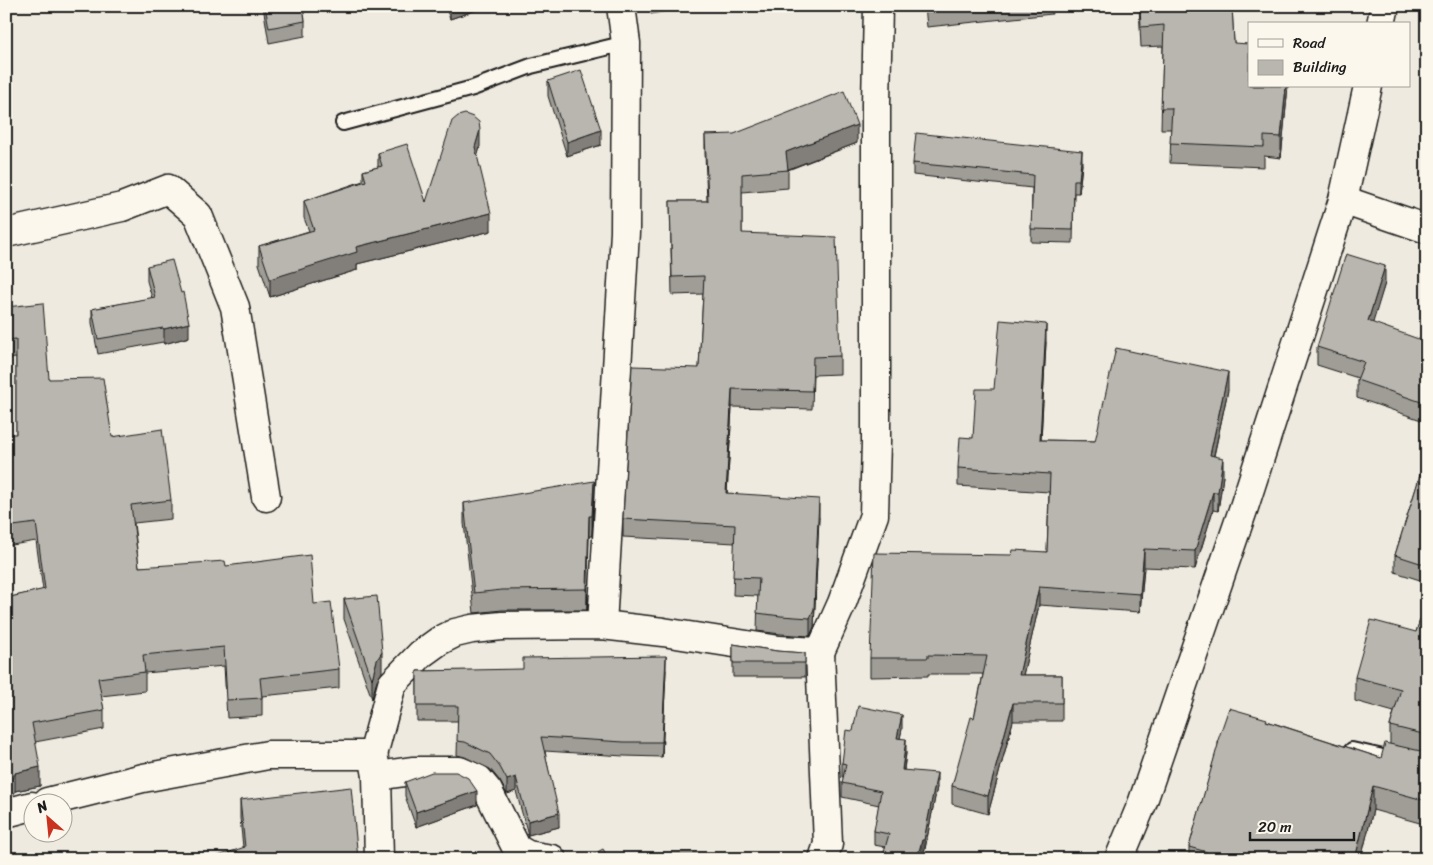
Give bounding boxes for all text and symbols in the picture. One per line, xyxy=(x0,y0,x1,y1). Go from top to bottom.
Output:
legend xyxy=(1248,22,1410,88)
text: Road xyxy=(1293,30,1326,56)
text: Building xyxy=(1293,54,1347,80)
north arrow xyxy=(22,792,72,842)
text: N xyxy=(31,793,53,821)
scale bar xyxy=(1250,810,1354,842)
text: 20 m xyxy=(1258,814,1292,840)

